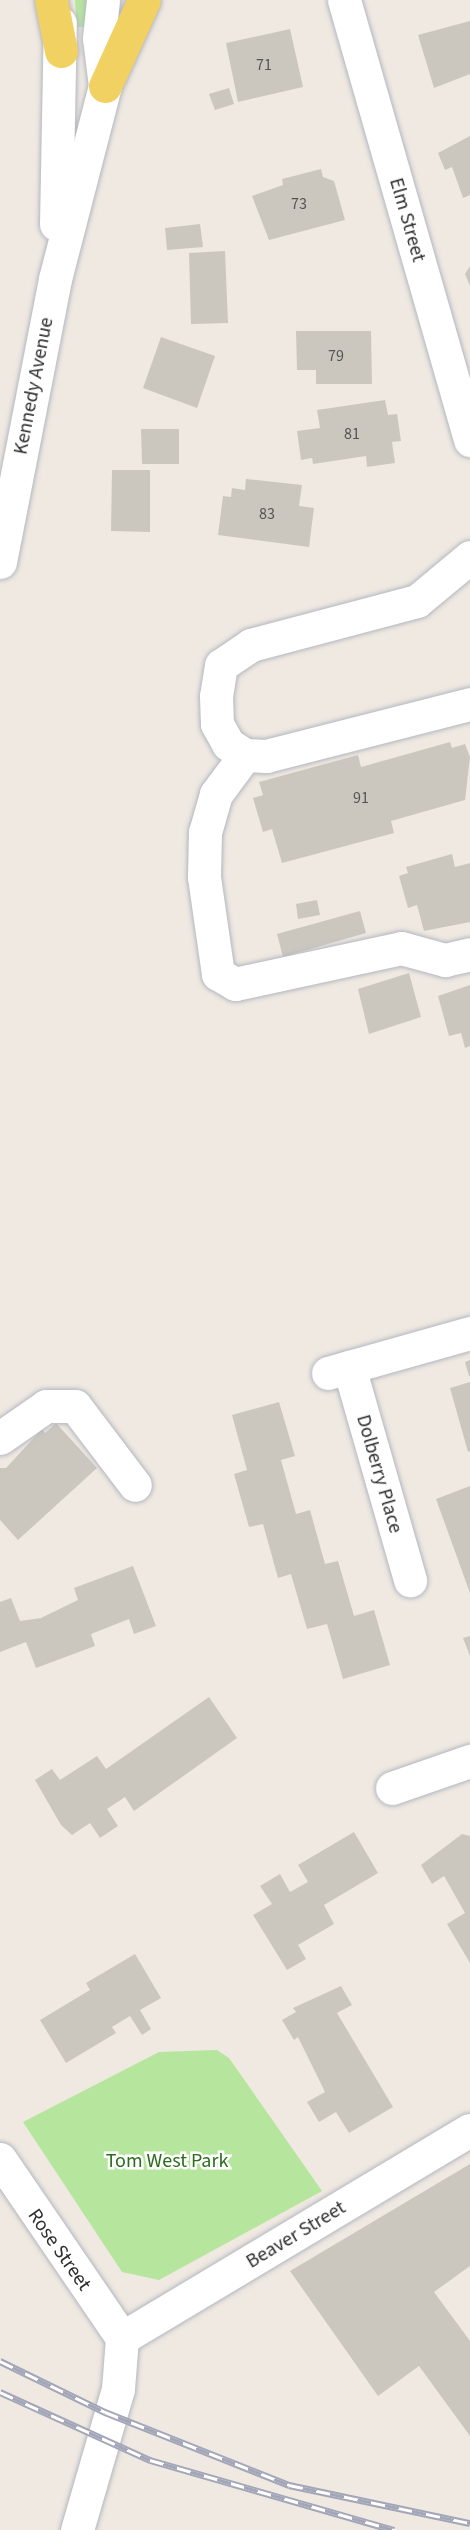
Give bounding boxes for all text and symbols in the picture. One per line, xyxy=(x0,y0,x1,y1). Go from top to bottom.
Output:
house number: 71 xyxy=(256,55,272,75)
street label: Elm Street xyxy=(384,175,430,265)
house number: 73 xyxy=(291,194,307,214)
street label: Kennedy Avenue xyxy=(9,315,59,457)
house number: 79 xyxy=(328,346,344,366)
house number: 81 xyxy=(344,424,360,444)
house number: 83 xyxy=(259,504,275,524)
house number: 91 xyxy=(353,788,369,808)
street label: Dolberry Place xyxy=(351,1412,407,1536)
park label: Tom West Park xyxy=(106,2149,228,2173)
street label: Beaver Street xyxy=(242,2196,350,2274)
street label: Rose Street xyxy=(22,2204,96,2296)

